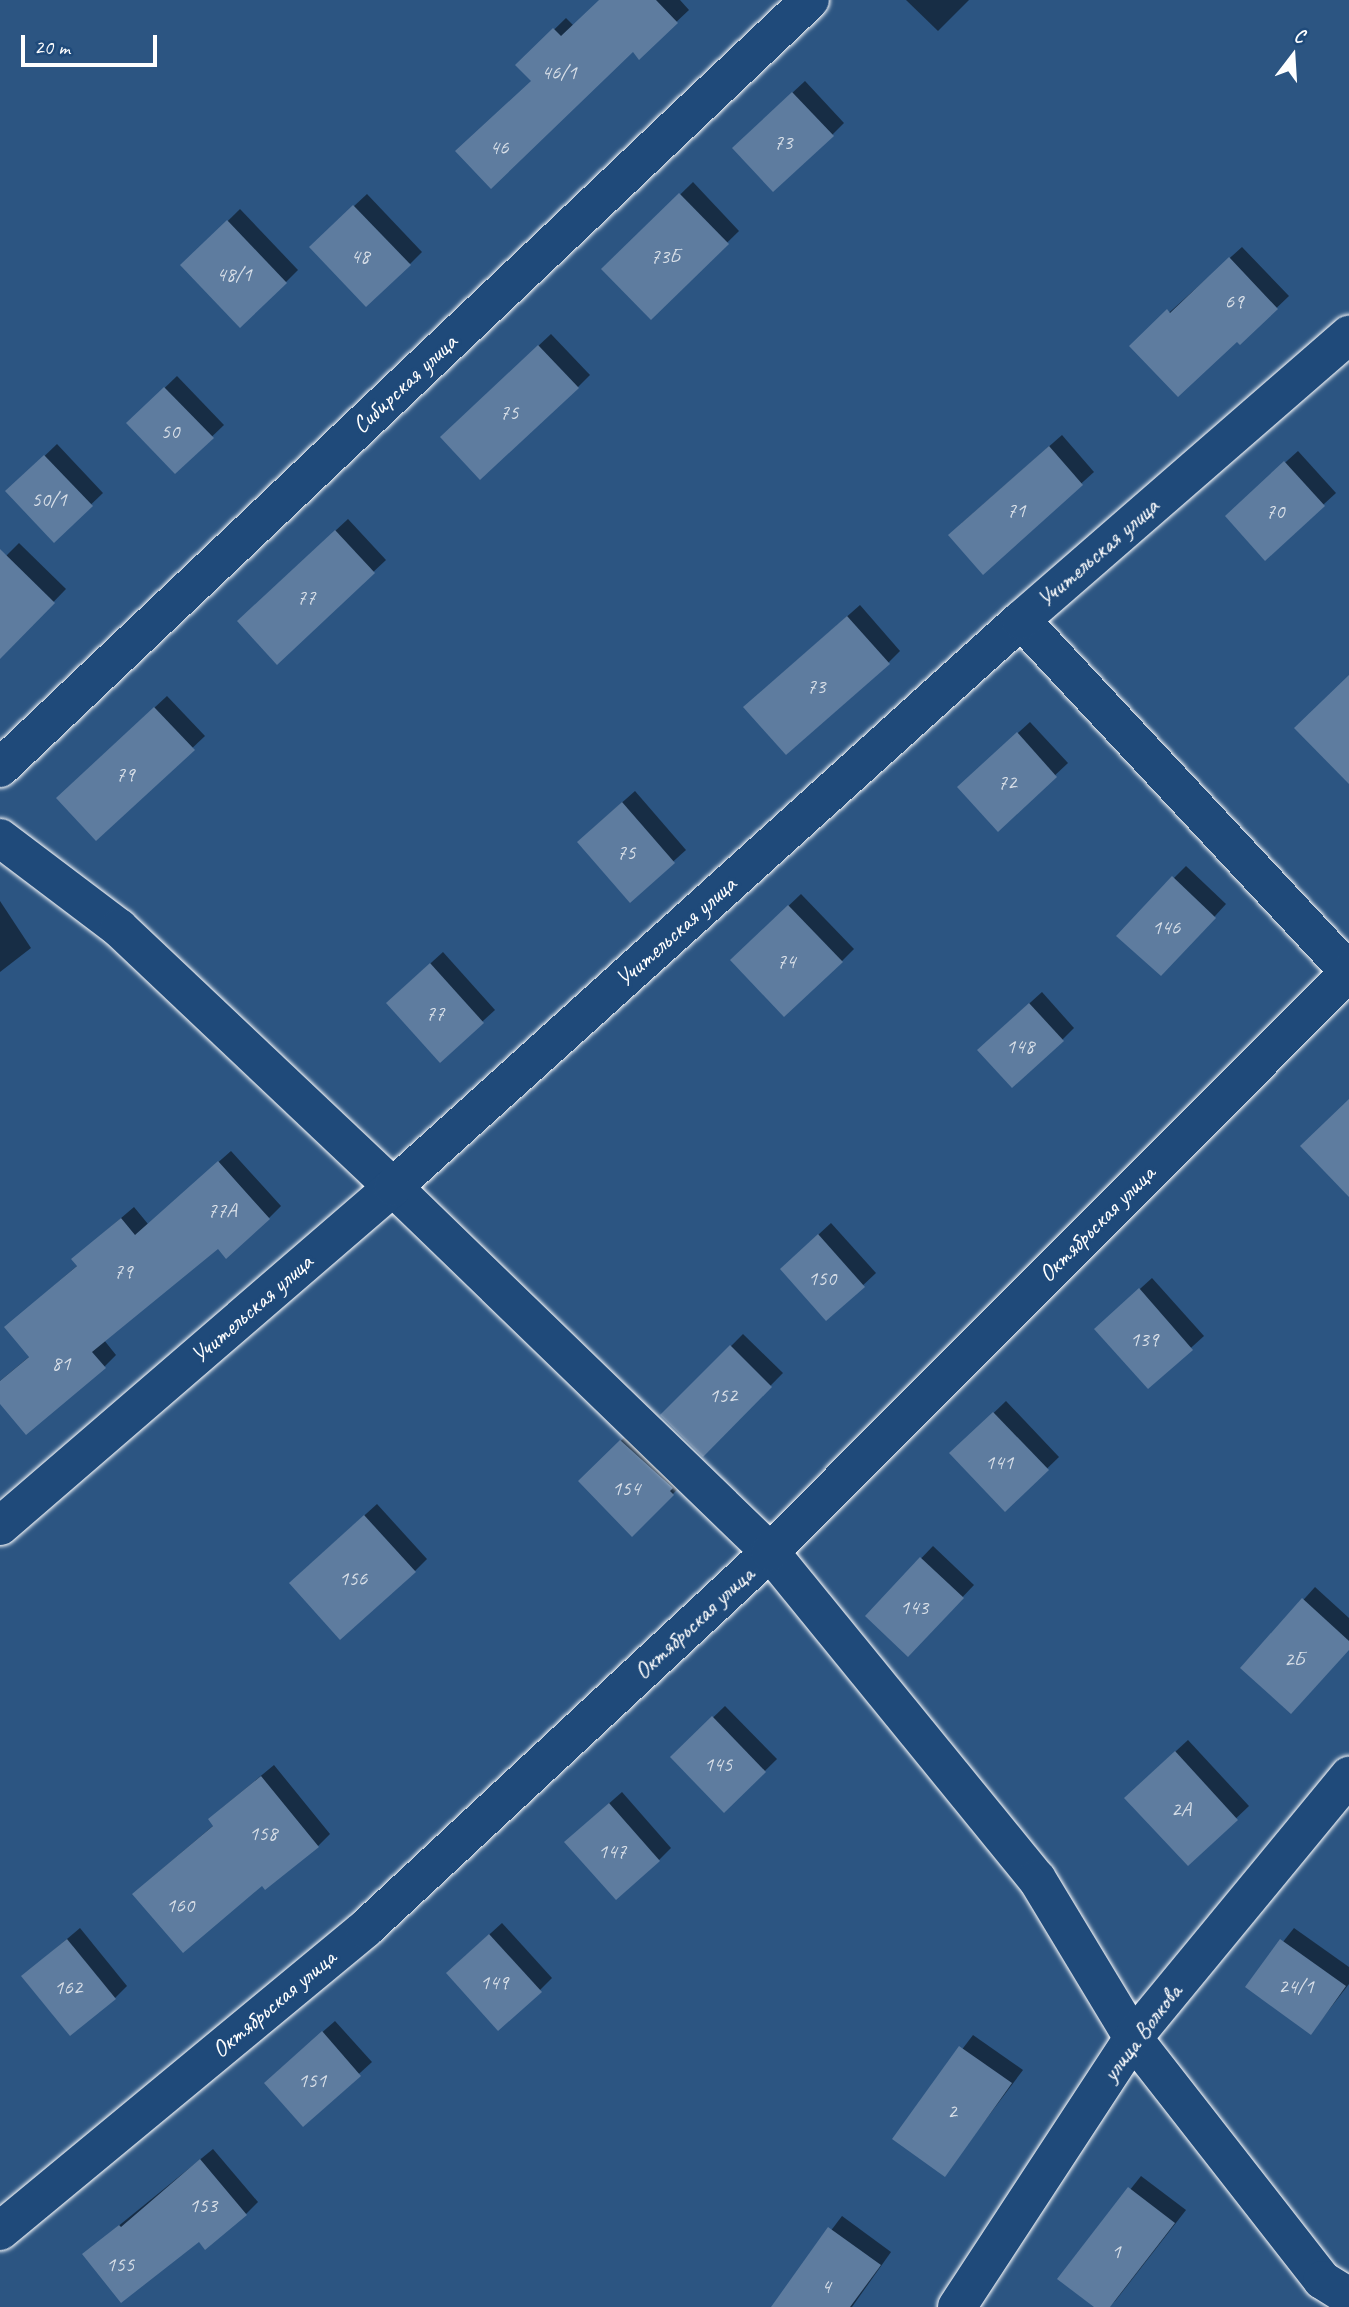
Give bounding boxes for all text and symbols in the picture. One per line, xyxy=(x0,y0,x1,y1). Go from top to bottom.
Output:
scale bar xyxy=(24,21,161,65)
north arrow xyxy=(1258,21,1328,91)
text: С xyxy=(1291,23,1307,49)
text: 20 m xyxy=(34,34,70,60)
house number: 46/1 xyxy=(541,59,577,85)
house number: 73 xyxy=(774,129,792,155)
house number: 46 xyxy=(490,134,508,160)
house number: 48 xyxy=(351,243,369,269)
house number: 73Б xyxy=(650,243,680,269)
house number: 48/1 xyxy=(216,261,252,287)
house number: 69 xyxy=(1225,288,1243,314)
street label: Сибирская улица xyxy=(346,327,464,441)
house number: 75 xyxy=(500,399,518,425)
house number: 50 xyxy=(161,418,179,444)
house number: 50/1 xyxy=(31,486,67,512)
street label: Учительская улица xyxy=(1031,492,1165,614)
house number: 71 xyxy=(1007,497,1025,523)
house number: 70 xyxy=(1266,498,1284,524)
house number: 77 xyxy=(297,584,315,610)
house number: 73 xyxy=(807,673,825,699)
house number: 79 xyxy=(116,761,134,787)
house number: 72 xyxy=(998,769,1016,795)
house number: 75 xyxy=(617,839,635,865)
street label: Учительская улица xyxy=(609,870,743,994)
house number: 146 xyxy=(1152,914,1180,940)
house number: 74 xyxy=(777,948,795,974)
house number: 77 xyxy=(426,1000,444,1026)
house number: 148 xyxy=(1006,1033,1034,1059)
street label: Октябрьская улица xyxy=(1032,1159,1162,1289)
house number: 77А xyxy=(207,1197,237,1223)
street label: Учительская улица xyxy=(185,1248,319,1370)
house number: 79 xyxy=(114,1258,132,1284)
house number: 150 xyxy=(808,1265,836,1291)
house number: 139 xyxy=(1130,1326,1158,1352)
house number: 81 xyxy=(52,1350,70,1376)
house number: 152 xyxy=(709,1382,737,1408)
house number: 141 xyxy=(985,1449,1013,1475)
house number: 154 xyxy=(612,1475,640,1501)
street label: Октябрьская улица xyxy=(628,1560,760,1686)
house number: 156 xyxy=(339,1565,367,1591)
house number: 143 xyxy=(900,1594,928,1620)
house number: 2Б xyxy=(1284,1646,1304,1672)
house number: 145 xyxy=(704,1751,732,1777)
house number: 2А xyxy=(1171,1796,1191,1822)
house number: 158 xyxy=(249,1820,277,1846)
house number: 147 xyxy=(598,1838,626,1864)
house number: 160 xyxy=(166,1892,194,1918)
street label: Октябрьская улица xyxy=(206,1943,342,2065)
house number: 149 xyxy=(480,1969,508,1995)
house number: 24/1 xyxy=(1278,1973,1314,1999)
house number: 162 xyxy=(54,1974,82,2000)
street label: улица Волкова xyxy=(1096,1978,1188,2088)
house number: 151 xyxy=(298,2067,326,2093)
house number: 2 xyxy=(947,2098,957,2124)
house number: 153 xyxy=(189,2192,217,2218)
house number: 1 xyxy=(1111,2238,1121,2264)
house number: 155 xyxy=(106,2251,134,2277)
house number: 4 xyxy=(821,2273,831,2299)

